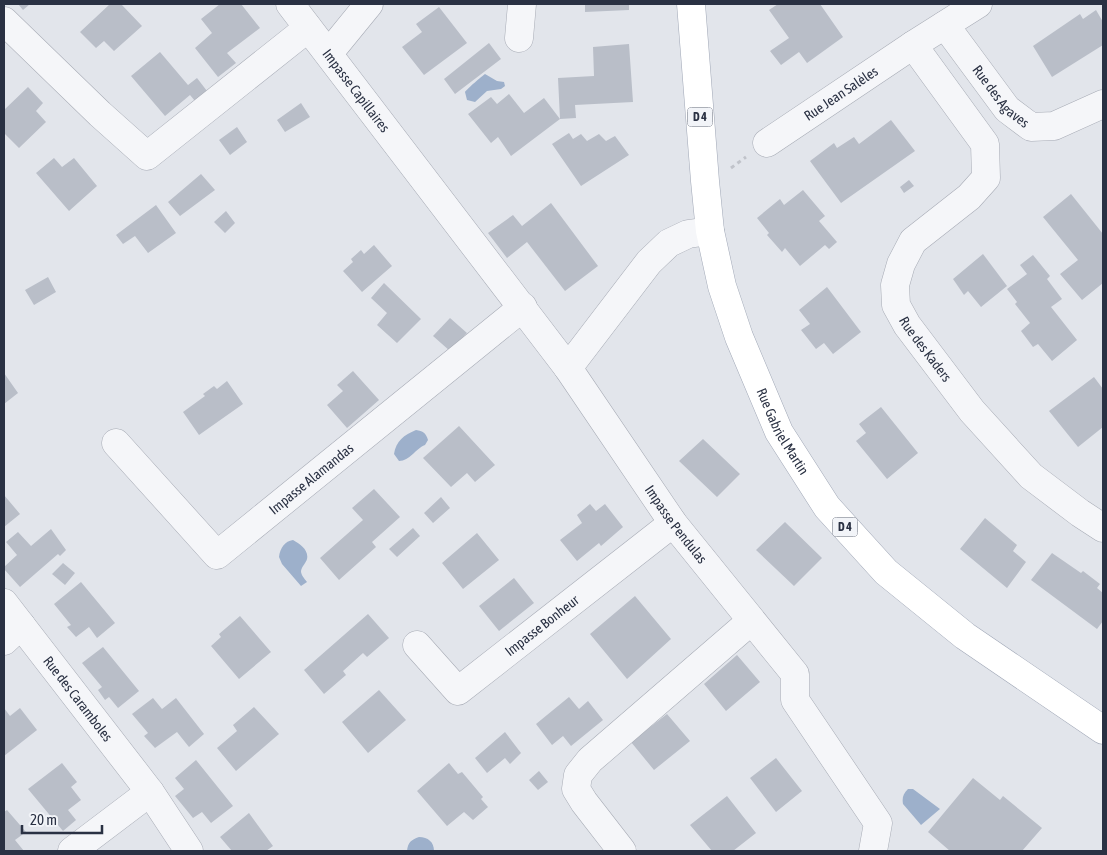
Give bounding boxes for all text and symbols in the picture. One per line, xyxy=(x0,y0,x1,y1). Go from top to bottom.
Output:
street label: Impasse Capillaires xyxy=(319,46,393,135)
street label: Rue des Agaves xyxy=(969,62,1032,131)
street label: Rue Jean Salèles xyxy=(801,63,881,124)
road number: D 4 xyxy=(688,108,712,126)
street label: Rue des Kaders xyxy=(896,314,955,385)
street label: Rue Gabriel Martin xyxy=(753,386,812,478)
street label: Impasse Alamandas xyxy=(266,440,356,518)
street label: Impasse Pendulas xyxy=(642,482,710,567)
road number: D 4 xyxy=(832,518,858,536)
street label: Impasse Bonheur xyxy=(502,591,583,659)
street label: Rue des Caramboles xyxy=(40,653,116,745)
scale bar xyxy=(22,802,102,834)
text: 20 m xyxy=(30,811,57,828)

